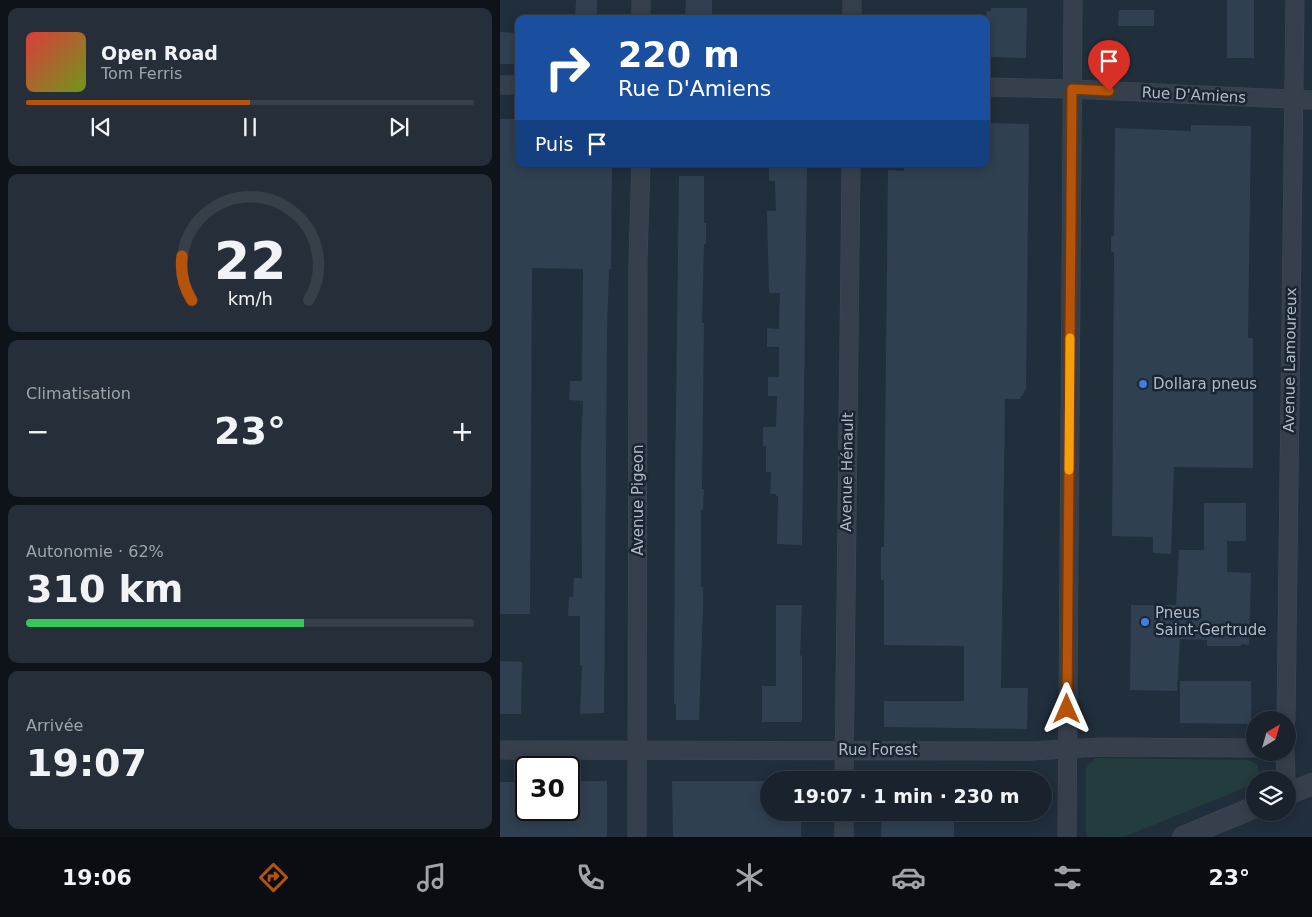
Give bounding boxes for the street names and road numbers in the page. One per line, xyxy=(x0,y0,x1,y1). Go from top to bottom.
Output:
street label: Rue D'Amiens xyxy=(1141,83,1247,107)
street label: Avenue Lamoureux xyxy=(1280,287,1300,433)
street label: Avenue Hénault xyxy=(837,412,857,532)
street label: Avenue Pigeon xyxy=(629,445,647,555)
street label: Rue Forest xyxy=(838,741,918,759)

